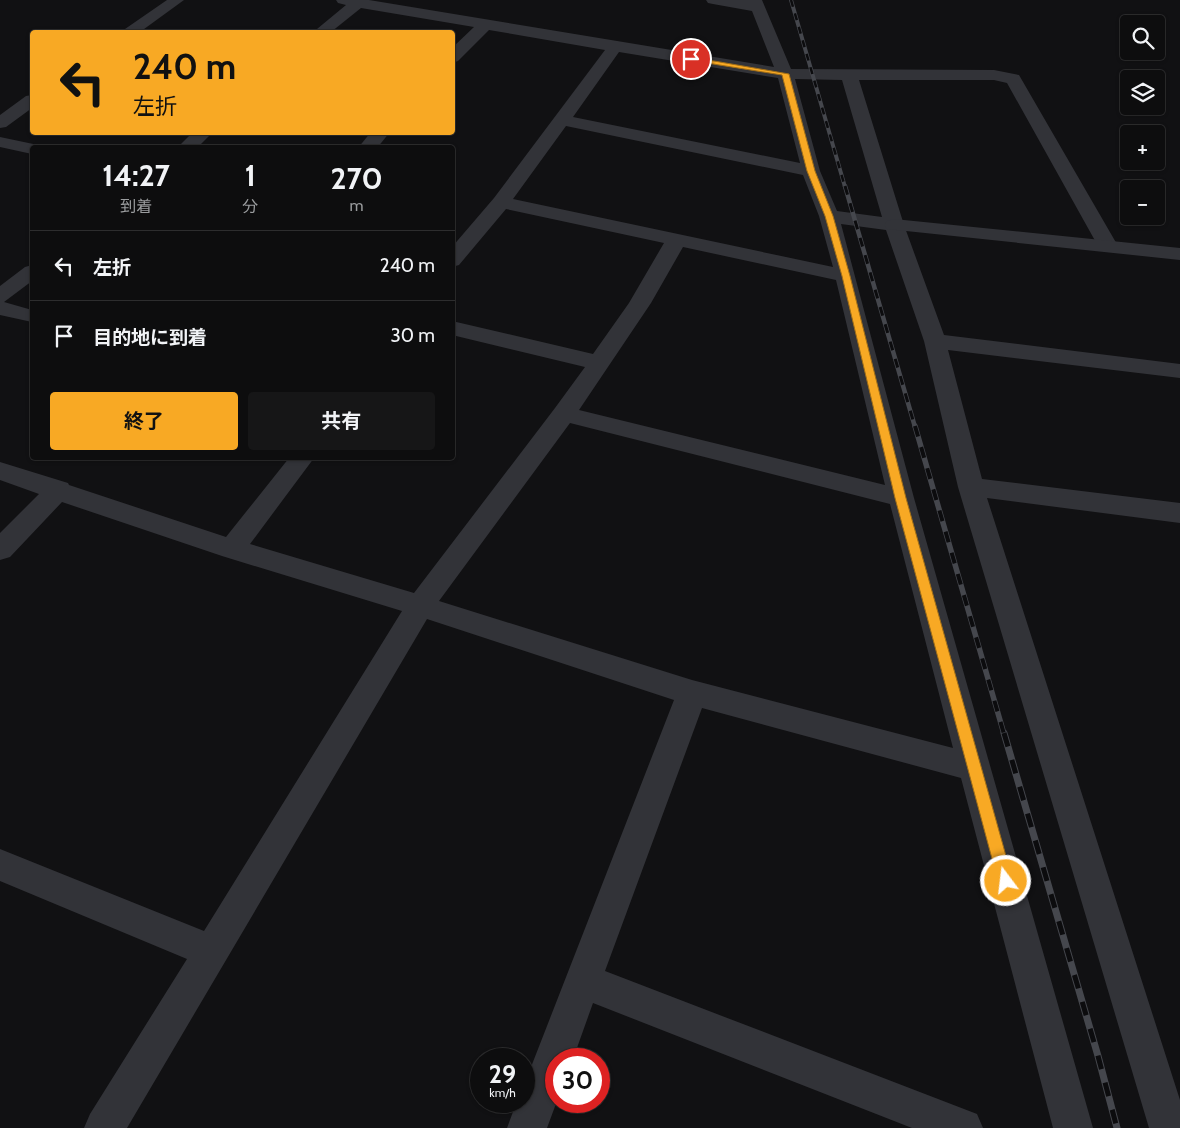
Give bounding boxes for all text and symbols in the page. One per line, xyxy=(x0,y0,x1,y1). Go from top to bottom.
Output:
map controls xyxy=(1120,15,1165,225)
button: search xyxy=(1120,15,1165,60)
pin xyxy=(670,38,712,80)
text: 240 m xyxy=(133,45,236,88)
icon: arrive xyxy=(677,45,705,73)
icon: left xyxy=(50,50,115,115)
button: layers xyxy=(1120,70,1165,115)
text: 左折 xyxy=(133,93,177,120)
button: + xyxy=(1120,125,1165,170)
text: 14:27 xyxy=(102,157,170,194)
text: 1 xyxy=(245,157,256,194)
text: 270 xyxy=(331,160,383,197)
button: − xyxy=(1120,180,1165,225)
text: m xyxy=(350,196,364,215)
text: 到着 xyxy=(120,197,152,216)
text: 分 xyxy=(242,197,258,216)
icon: left xyxy=(50,252,78,280)
text: 240 m xyxy=(380,254,435,277)
text: 左折 xyxy=(93,256,131,279)
icon: arrive xyxy=(50,322,78,350)
text: 30 m xyxy=(391,324,435,347)
text: 目的地に到着 xyxy=(93,326,207,349)
button: 終了 xyxy=(50,392,238,450)
button: 共有 xyxy=(248,392,435,450)
position arrow xyxy=(979,854,1031,906)
speed limit sign: 30 xyxy=(545,1048,610,1113)
text: 29 xyxy=(489,1059,516,1089)
text: km/h xyxy=(489,1085,516,1100)

